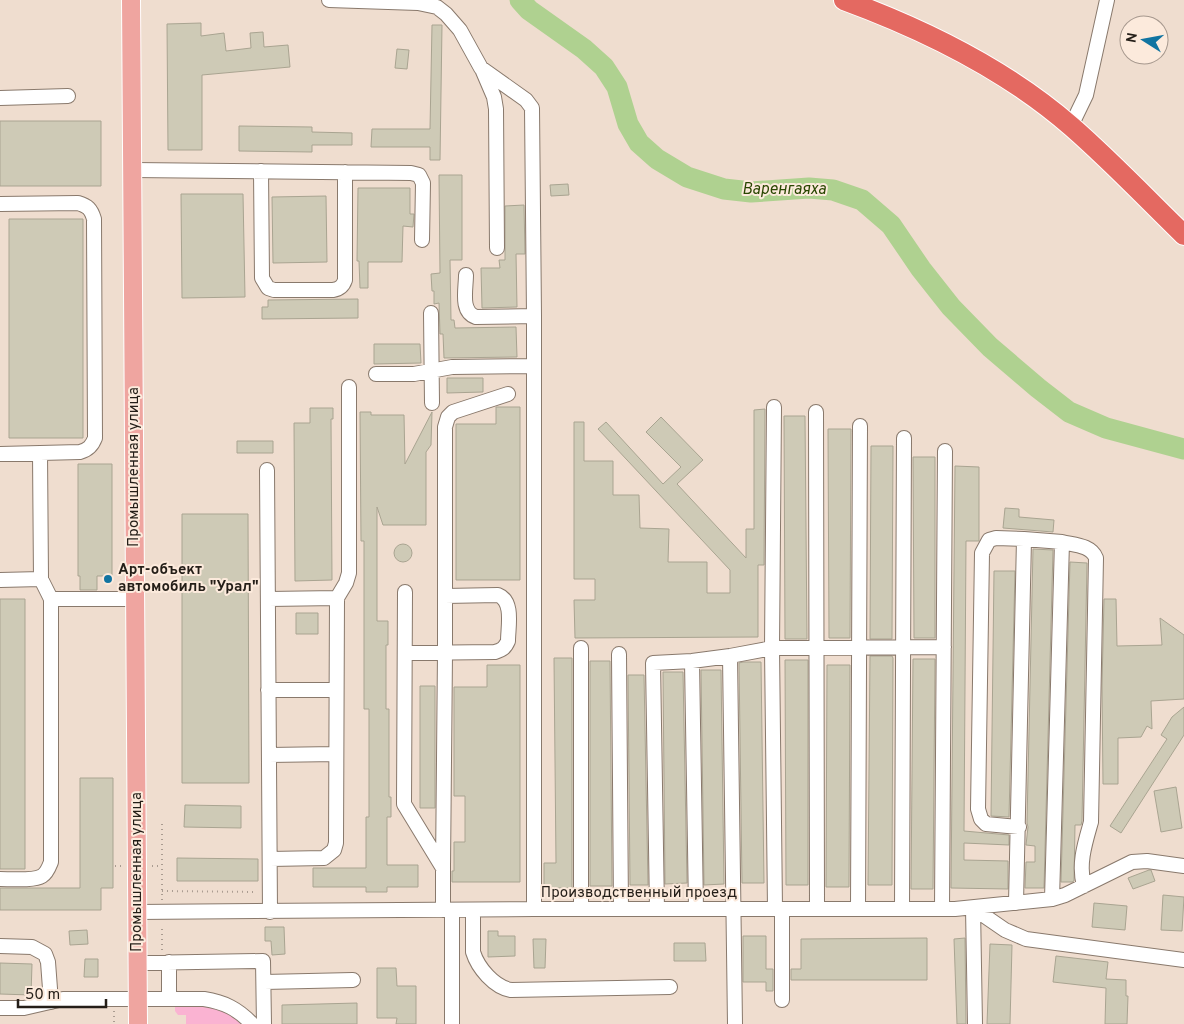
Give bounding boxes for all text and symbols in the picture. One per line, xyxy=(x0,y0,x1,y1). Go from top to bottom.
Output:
north arrow xyxy=(1119,15,1169,65)
text: N xyxy=(1123,31,1142,44)
water label: Варенгаяха xyxy=(742,180,827,200)
street label: Промышленная улица xyxy=(125,387,144,547)
place label: Арт-объект автомобиль "Урал" xyxy=(118,561,259,597)
marker: Арт-объект автомобиль "Урал" xyxy=(102,573,114,585)
street label: Промышленная улица xyxy=(128,792,147,952)
street label: Производственный проезд xyxy=(541,884,737,903)
scale bar xyxy=(18,976,105,1008)
text: 50 m xyxy=(25,986,60,1005)

